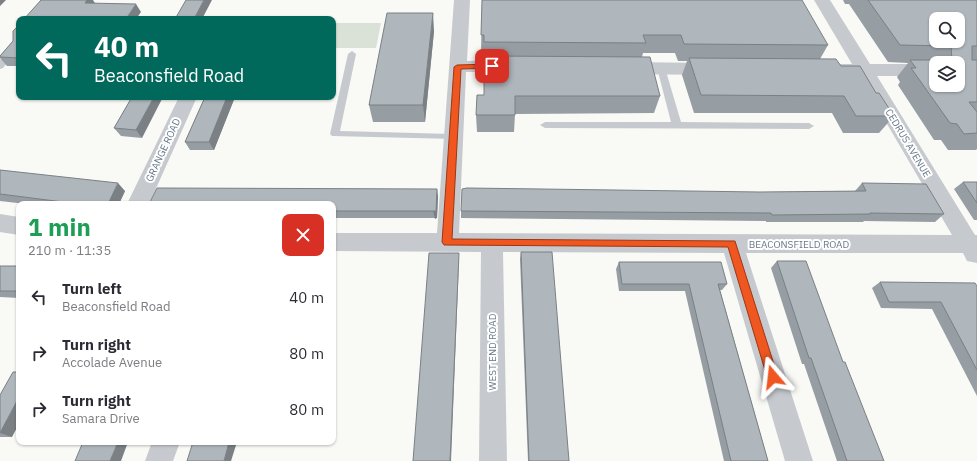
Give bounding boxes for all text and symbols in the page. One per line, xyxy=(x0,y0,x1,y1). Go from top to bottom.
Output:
map controls xyxy=(929,12,965,92)
button: search xyxy=(929,12,965,48)
text: 40 m xyxy=(94,28,159,65)
icon: left xyxy=(28,32,80,84)
pin xyxy=(475,49,509,83)
icon: arrive xyxy=(481,55,503,77)
button: layers xyxy=(929,56,965,92)
text: Beaconsfield Road xyxy=(94,64,244,87)
street label: CEDRUS AVENUE xyxy=(882,106,934,180)
street label: GRANGE ROAD xyxy=(143,116,183,184)
text: 1 min xyxy=(28,211,91,243)
button: close xyxy=(282,214,324,256)
street label: BEACONSFIELD ROAD xyxy=(749,238,850,251)
text: 210 m · 11:35 xyxy=(28,242,111,259)
text: Turn left xyxy=(62,279,122,298)
icon: left xyxy=(28,286,50,308)
text: 40 m xyxy=(289,288,324,307)
text: Beaconsfield Road xyxy=(62,298,171,315)
street label: WEST END ROAD xyxy=(486,313,499,390)
text: Turn right xyxy=(62,335,131,354)
icon: right xyxy=(28,342,50,364)
text: 80 m xyxy=(289,344,324,363)
text: Accolade Avenue xyxy=(62,354,162,371)
position arrow xyxy=(752,356,794,398)
text: Turn right xyxy=(62,391,131,410)
icon: right xyxy=(28,398,50,420)
text: 80 m xyxy=(289,400,324,419)
text: Samara Drive xyxy=(62,410,140,427)

